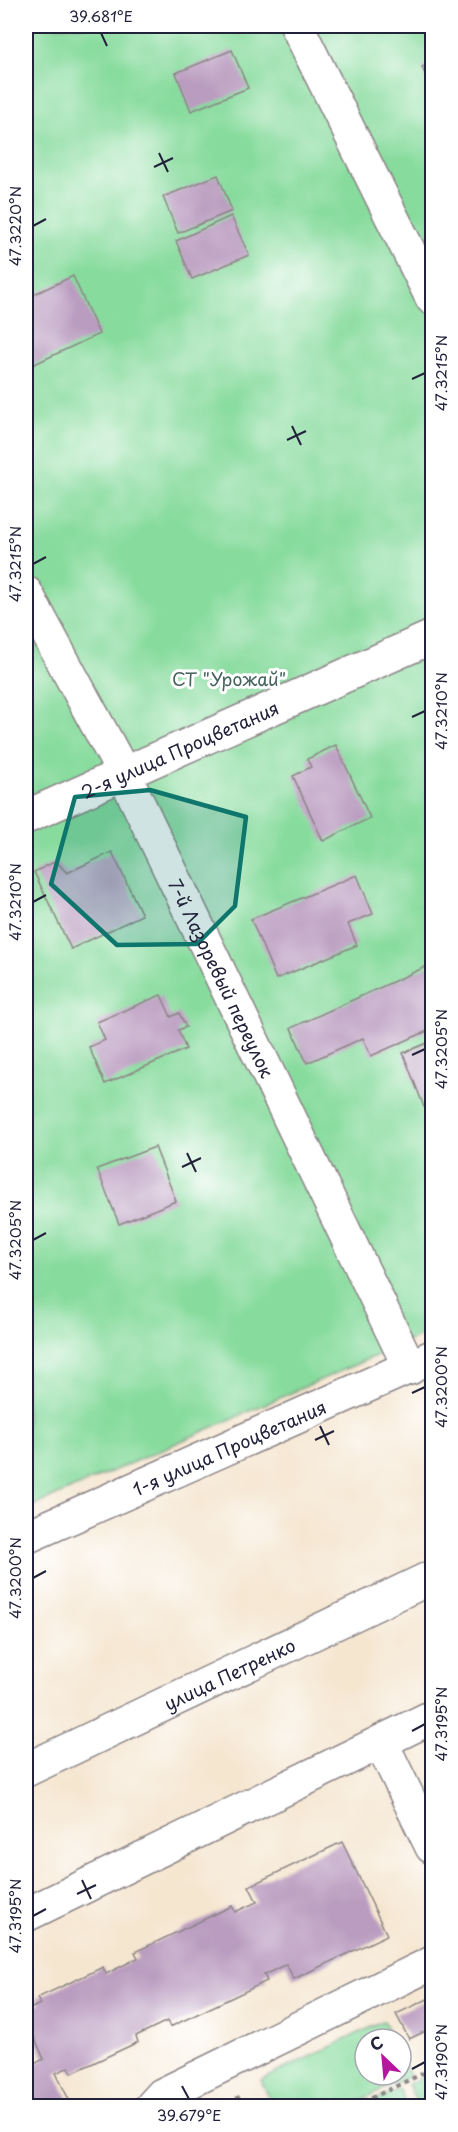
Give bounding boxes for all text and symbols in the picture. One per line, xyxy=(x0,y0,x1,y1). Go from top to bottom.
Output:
text: 39.681°E xyxy=(69,4,133,27)
text: 47.3220°N xyxy=(3,186,26,266)
text: 47.3215°N xyxy=(429,335,452,411)
text: 47.3215°N xyxy=(3,526,26,602)
park label: СТ "Урожай" xyxy=(172,665,286,692)
text: 47.3210°N xyxy=(429,672,452,750)
street label: 2-я улица Процветания xyxy=(76,693,283,805)
text: 47.3210°N xyxy=(3,863,26,941)
street label: 7-й Лазоревый переулок xyxy=(163,874,282,1082)
text: 47.3205°N xyxy=(429,1009,452,1089)
text: 47.3205°N xyxy=(3,1200,26,1280)
text: 47.3200°N xyxy=(429,1346,452,1428)
street label: 1-я улица Процветания xyxy=(128,1392,330,1502)
text: 47.3200°N xyxy=(3,1537,26,1619)
street label: улица Петренко xyxy=(159,1631,299,1716)
text: 47.3195°N xyxy=(429,1687,452,1761)
text: 47.3195°N xyxy=(3,1879,26,1953)
text: 47.3190°N xyxy=(429,2024,452,2100)
north arrow xyxy=(353,2027,413,2087)
text: С xyxy=(365,2029,387,2056)
text: 39.679°E xyxy=(157,2103,221,2126)

